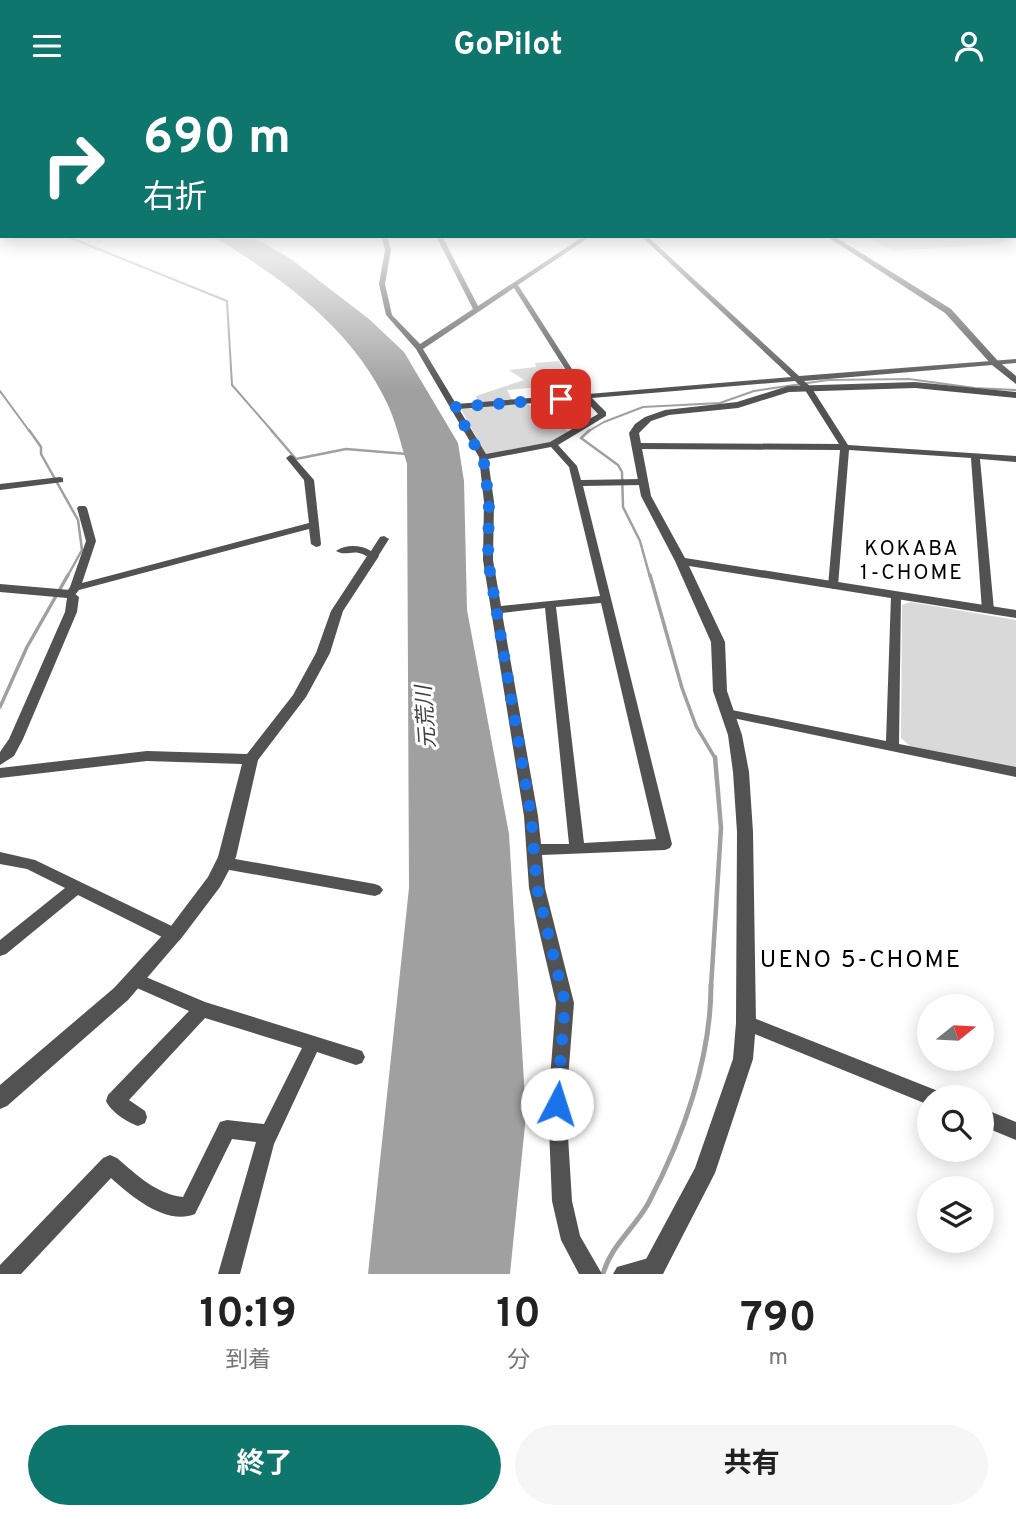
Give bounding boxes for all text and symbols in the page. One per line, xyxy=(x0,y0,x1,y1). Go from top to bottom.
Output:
text: GoPilot xyxy=(453,26,563,66)
icon: menu xyxy=(28,27,66,65)
icon: person xyxy=(950,27,988,65)
text: 690 m xyxy=(143,109,291,171)
icon: right xyxy=(28,119,119,210)
text: 右折 xyxy=(143,179,207,219)
pin xyxy=(531,369,591,429)
icon: arrive xyxy=(542,380,580,418)
district label: KOKABA 1-CHOME xyxy=(860,536,964,587)
water label: 元荒川 xyxy=(411,683,443,749)
district label: UENO 5-CHOME xyxy=(760,946,962,976)
north arrow xyxy=(917,994,994,1071)
map controls xyxy=(917,994,994,1253)
position arrow xyxy=(520,1067,594,1141)
button: search xyxy=(917,1085,994,1162)
button: layers xyxy=(917,1176,994,1253)
text: 10:19 xyxy=(200,1289,297,1342)
text: 10 xyxy=(496,1289,541,1342)
text: 790 xyxy=(740,1293,816,1346)
text: m xyxy=(769,1344,788,1373)
text: 到着 xyxy=(225,1347,271,1376)
text: 分 xyxy=(507,1347,530,1376)
button: 終了 xyxy=(28,1425,501,1505)
button: 共有 xyxy=(515,1425,988,1505)

